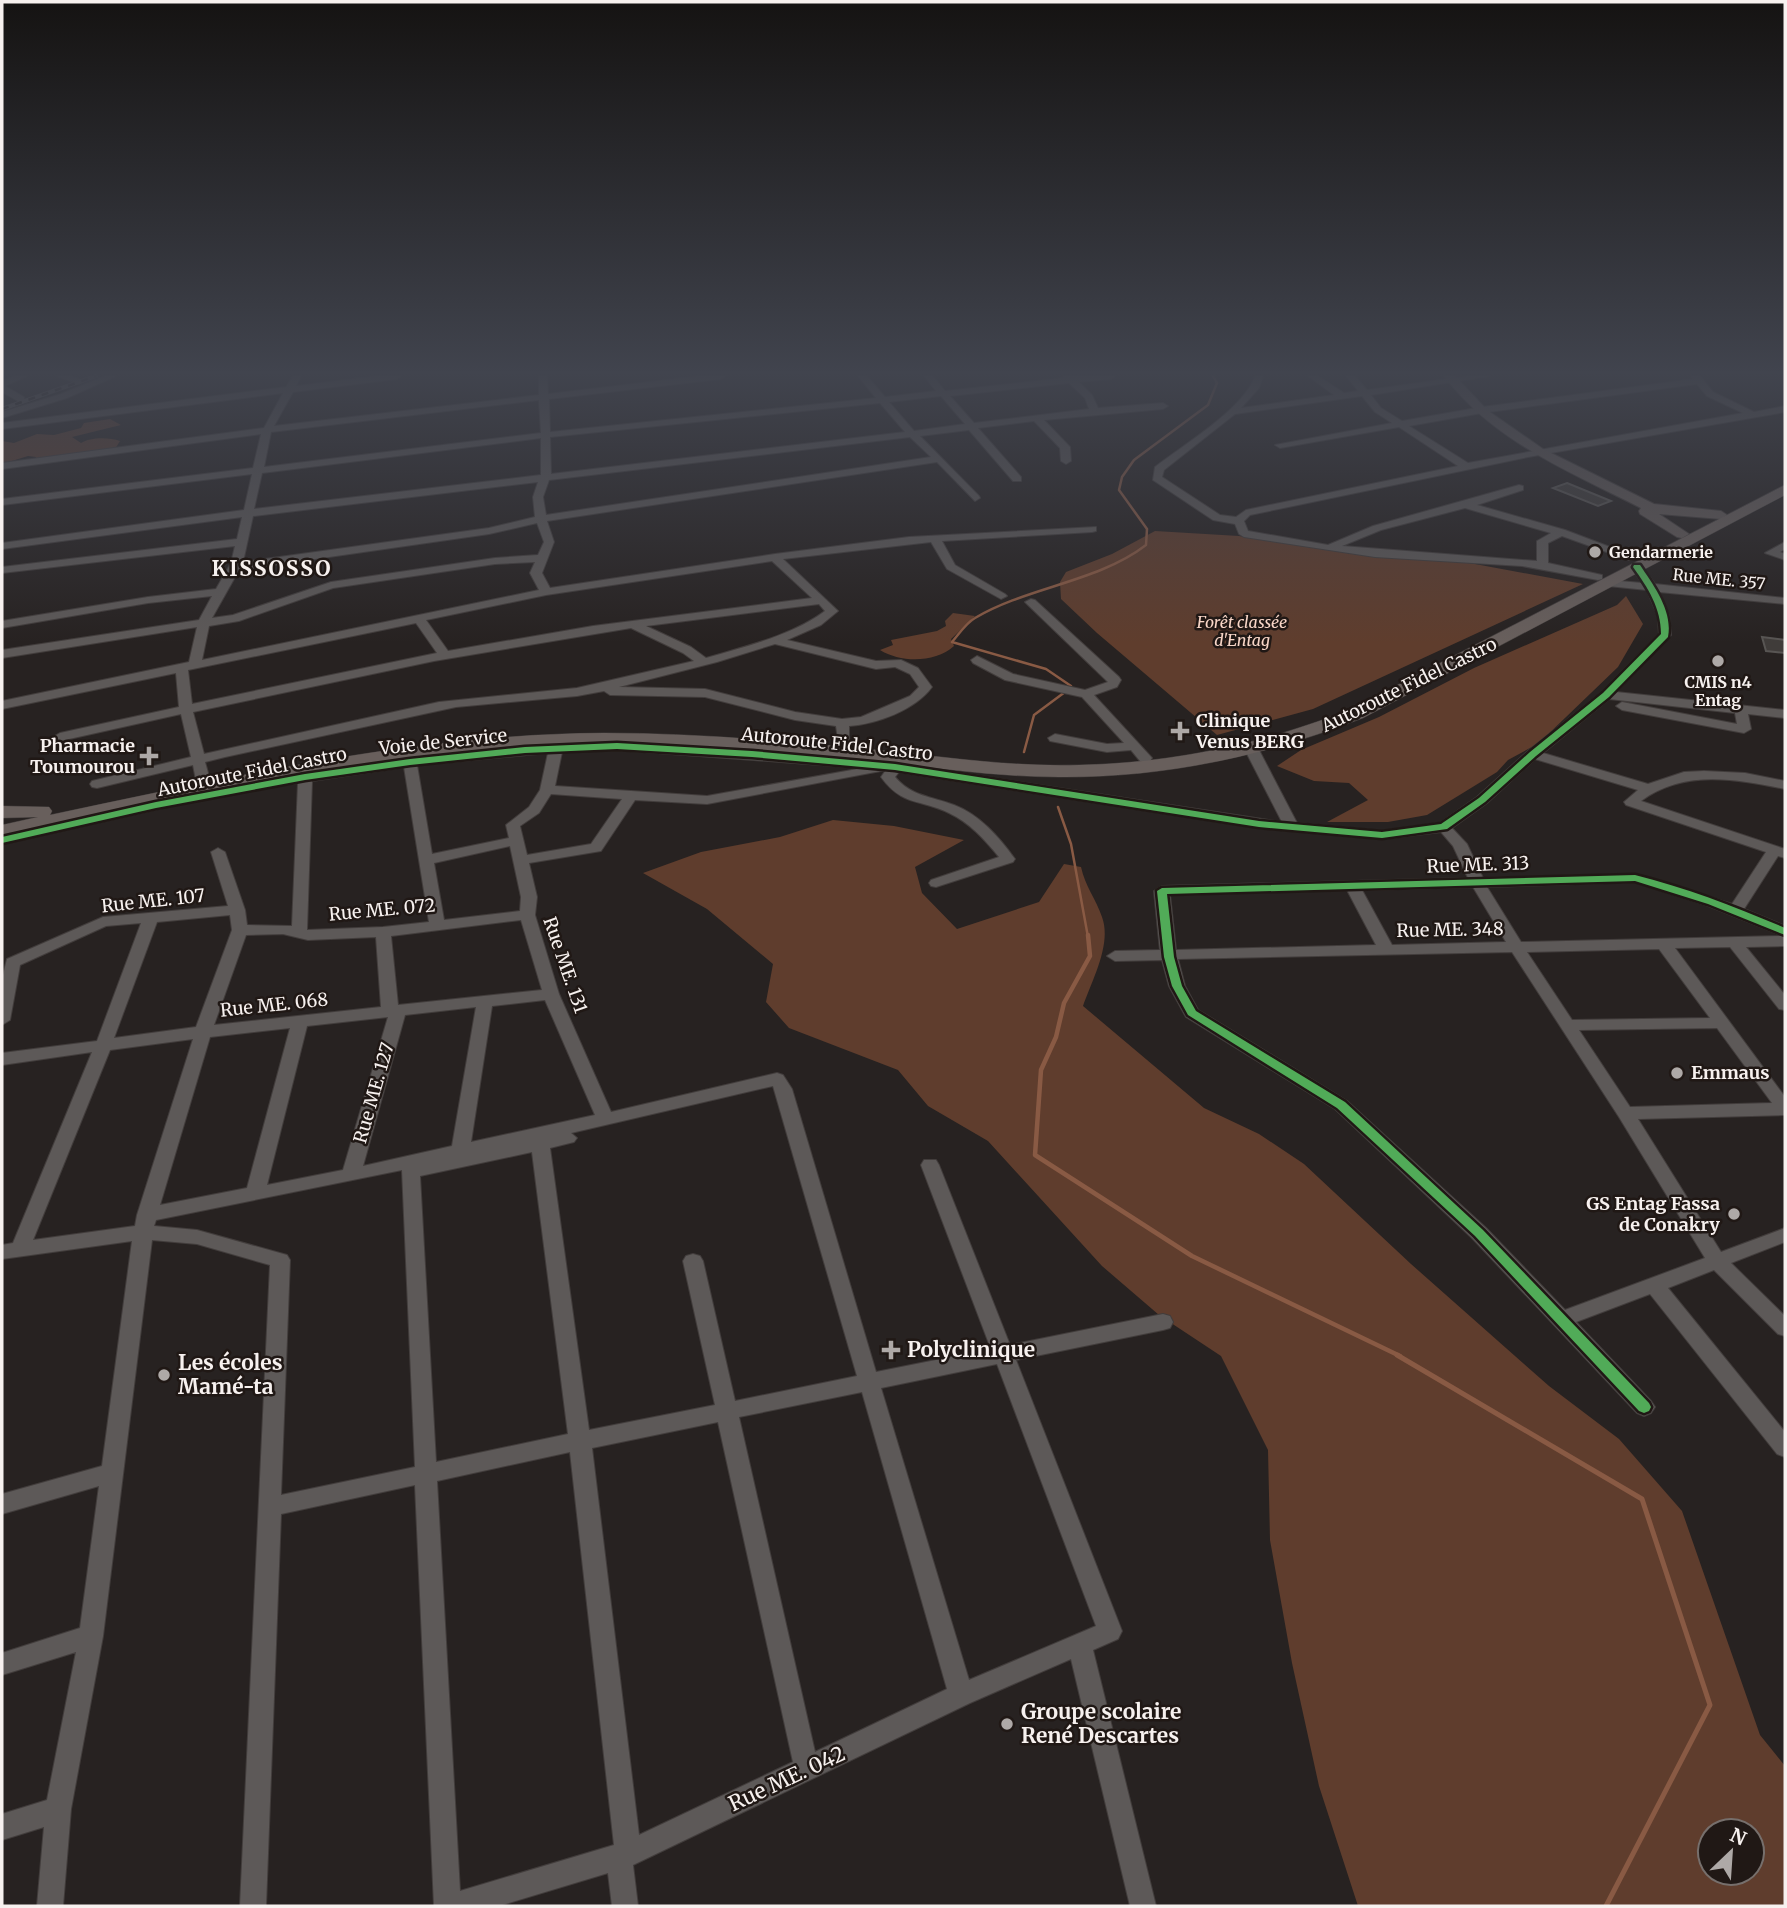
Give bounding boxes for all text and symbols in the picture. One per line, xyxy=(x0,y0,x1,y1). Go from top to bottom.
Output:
place label: Gendarmerie xyxy=(1609,542,1713,562)
marker: Gendarmerie xyxy=(1587,544,1603,560)
district label: KISSOSSO xyxy=(211,555,333,582)
street label: Rue ME. 357 xyxy=(1672,564,1766,594)
park label: Forêt classée d'Entag xyxy=(1196,612,1287,650)
street label: Autoroute Fidel Castro xyxy=(1316,632,1500,737)
marker: CMIS n4 Entag xyxy=(1710,653,1726,669)
place label: CMIS n4 Entag xyxy=(1684,672,1752,710)
place label: Clinique Venus BERG xyxy=(1195,709,1304,753)
marker: Clinique Venus BERG xyxy=(1170,721,1190,741)
street label: Autoroute Fidel Castro xyxy=(739,722,934,765)
street label: Voie de Service xyxy=(377,723,508,760)
place label: Pharmacie Toumourou xyxy=(30,734,135,778)
street label: Autoroute Fidel Castro xyxy=(154,742,349,801)
marker: Pharmacie Toumourou xyxy=(141,748,157,764)
street label: Rue ME. 313 xyxy=(1426,851,1530,878)
street label: Rue ME. 107 xyxy=(100,884,206,917)
street label: Rue ME. 072 xyxy=(328,893,436,926)
street label: Rue ME. 131 xyxy=(538,914,593,1016)
street label: Rue ME. 348 xyxy=(1396,917,1504,942)
street label: Rue ME. 068 xyxy=(219,987,329,1022)
street label: Rue ME. 127 xyxy=(348,1040,399,1146)
place label: Emmaus xyxy=(1691,1061,1769,1084)
marker: Emmaus xyxy=(1669,1065,1685,1081)
place label: GS Entag Fassa de Conakry xyxy=(1586,1192,1720,1236)
marker: GS Entag Fassa de Conakry xyxy=(1726,1206,1742,1222)
place label: Polyclinique xyxy=(907,1336,1035,1363)
marker: Polyclinique xyxy=(881,1340,901,1360)
place label: Les écoles Mamé-ta xyxy=(178,1349,283,1400)
marker: Les écoles Mamé-ta xyxy=(156,1367,172,1383)
place label: Groupe scolaire René Descartes xyxy=(1021,1698,1181,1749)
marker: Groupe scolaire René Descartes xyxy=(999,1716,1015,1732)
street label: Rue ME. 042 xyxy=(724,1740,849,1817)
north arrow xyxy=(1696,1817,1766,1887)
text: N xyxy=(1726,1823,1750,1851)

